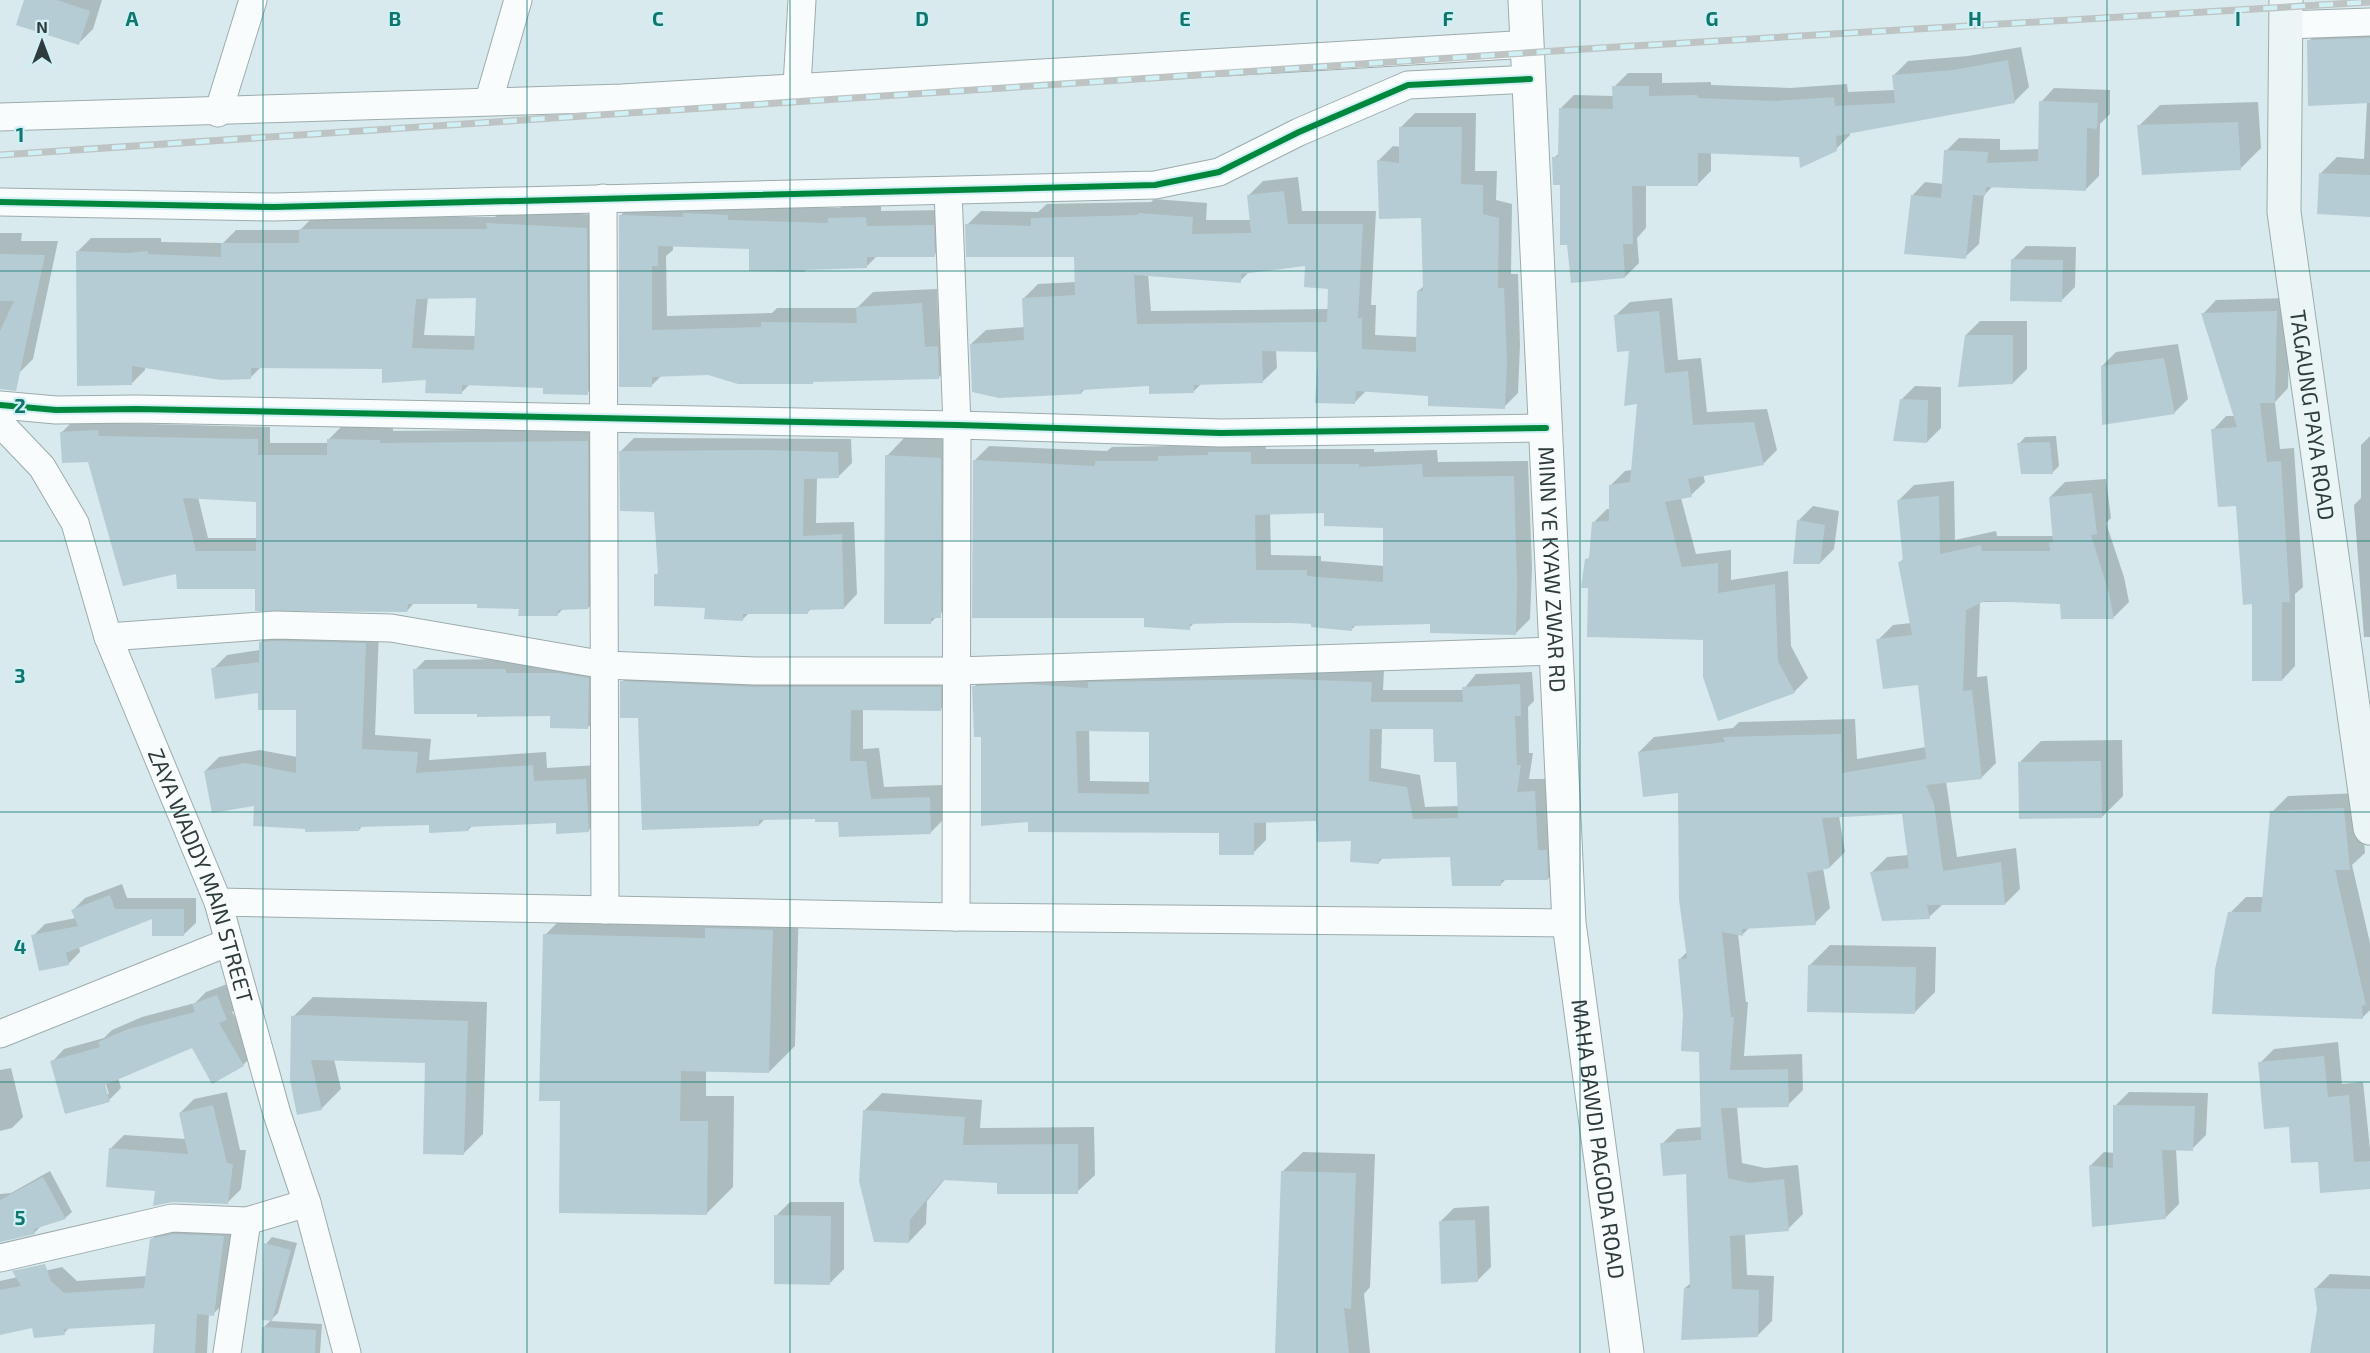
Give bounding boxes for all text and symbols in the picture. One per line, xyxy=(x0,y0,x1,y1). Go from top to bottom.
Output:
text: A xyxy=(125,6,139,30)
text: B xyxy=(389,6,401,30)
text: C xyxy=(652,6,664,30)
text: D xyxy=(915,6,929,30)
text: E xyxy=(1179,6,1191,30)
text: F xyxy=(1442,6,1454,30)
text: G xyxy=(1706,6,1718,30)
text: H xyxy=(1968,6,1982,30)
text: I xyxy=(2235,6,2241,30)
north arrow xyxy=(12,12,72,72)
text: N xyxy=(36,17,48,36)
text: 1 xyxy=(16,122,24,146)
street label: TAGAUNG PAYA ROAD xyxy=(2286,308,2341,522)
text: 2 xyxy=(14,393,26,417)
street label: MINN YE KYAW ZWAR RD xyxy=(1534,446,1572,693)
text: 3 xyxy=(14,663,26,687)
street label: ZAYA WADDY MAIN STREET xyxy=(144,744,259,1006)
text: 4 xyxy=(14,934,27,958)
street label: MAHA BAWDI PAGODA ROAD xyxy=(1567,997,1631,1280)
text: 5 xyxy=(14,1205,26,1229)

